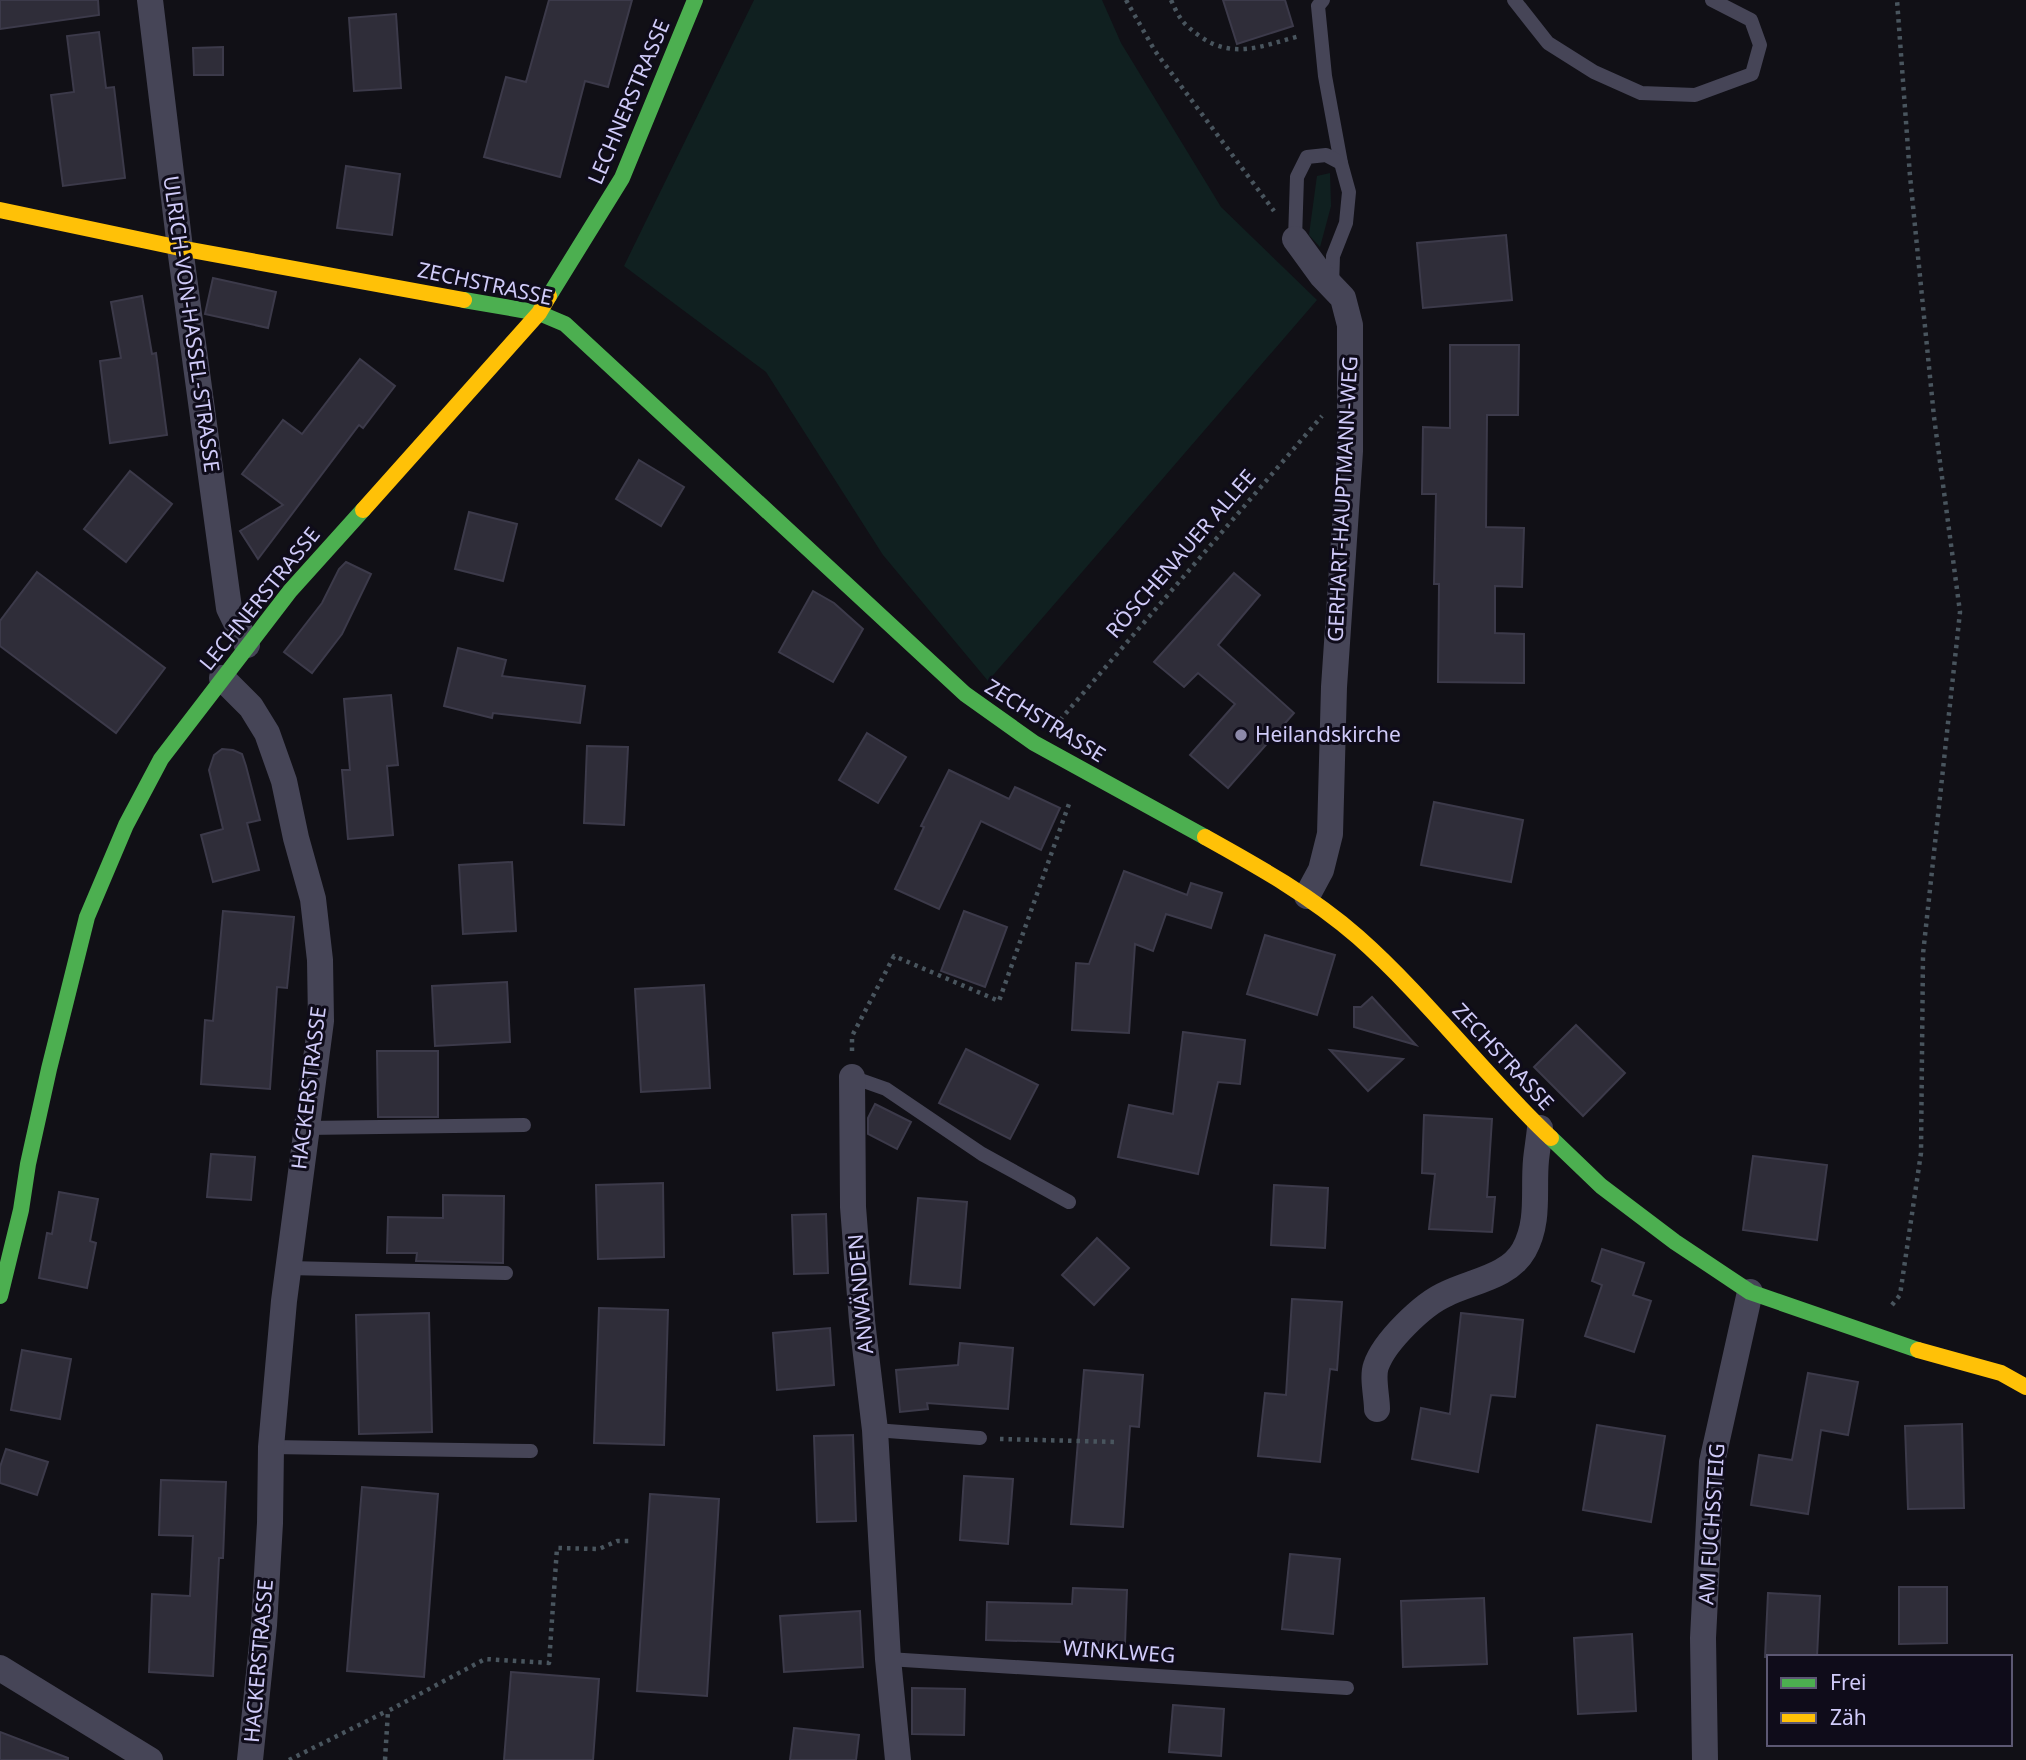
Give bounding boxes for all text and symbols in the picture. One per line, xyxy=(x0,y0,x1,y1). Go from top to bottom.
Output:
street label: LECHNERSTRASSE xyxy=(581,15,675,188)
street label: ULRICH-VON-HASSEL-STRASSE xyxy=(157,174,227,474)
street label: ZECHSTRASSE xyxy=(415,255,555,311)
street label: GERHART-HAUPTMANN-WEG xyxy=(1321,355,1363,642)
street label: RÖSCHENAUER ALLEE xyxy=(1099,463,1261,644)
street label: LECHNERSTRASSE xyxy=(193,521,326,676)
street label: ZECHSTRASSE xyxy=(980,672,1111,768)
place label: Heilandskirche xyxy=(1255,720,1401,748)
marker: Heilandskirche xyxy=(1233,727,1249,743)
street label: ZECHSTRASSE xyxy=(1447,997,1561,1116)
street label: HACKERSTRASSE xyxy=(284,1005,332,1171)
street label: ANWÄNDEN xyxy=(841,1233,879,1355)
street label: AM FUCHSSTEIG xyxy=(1691,1442,1731,1606)
street label: HACKERSTRASSE xyxy=(237,1578,279,1744)
street label: WINKLWEG xyxy=(1062,1633,1176,1669)
legend xyxy=(1767,1655,2012,1746)
text: Frei xyxy=(1830,1668,1866,1696)
text: Zäh xyxy=(1830,1703,1867,1731)

